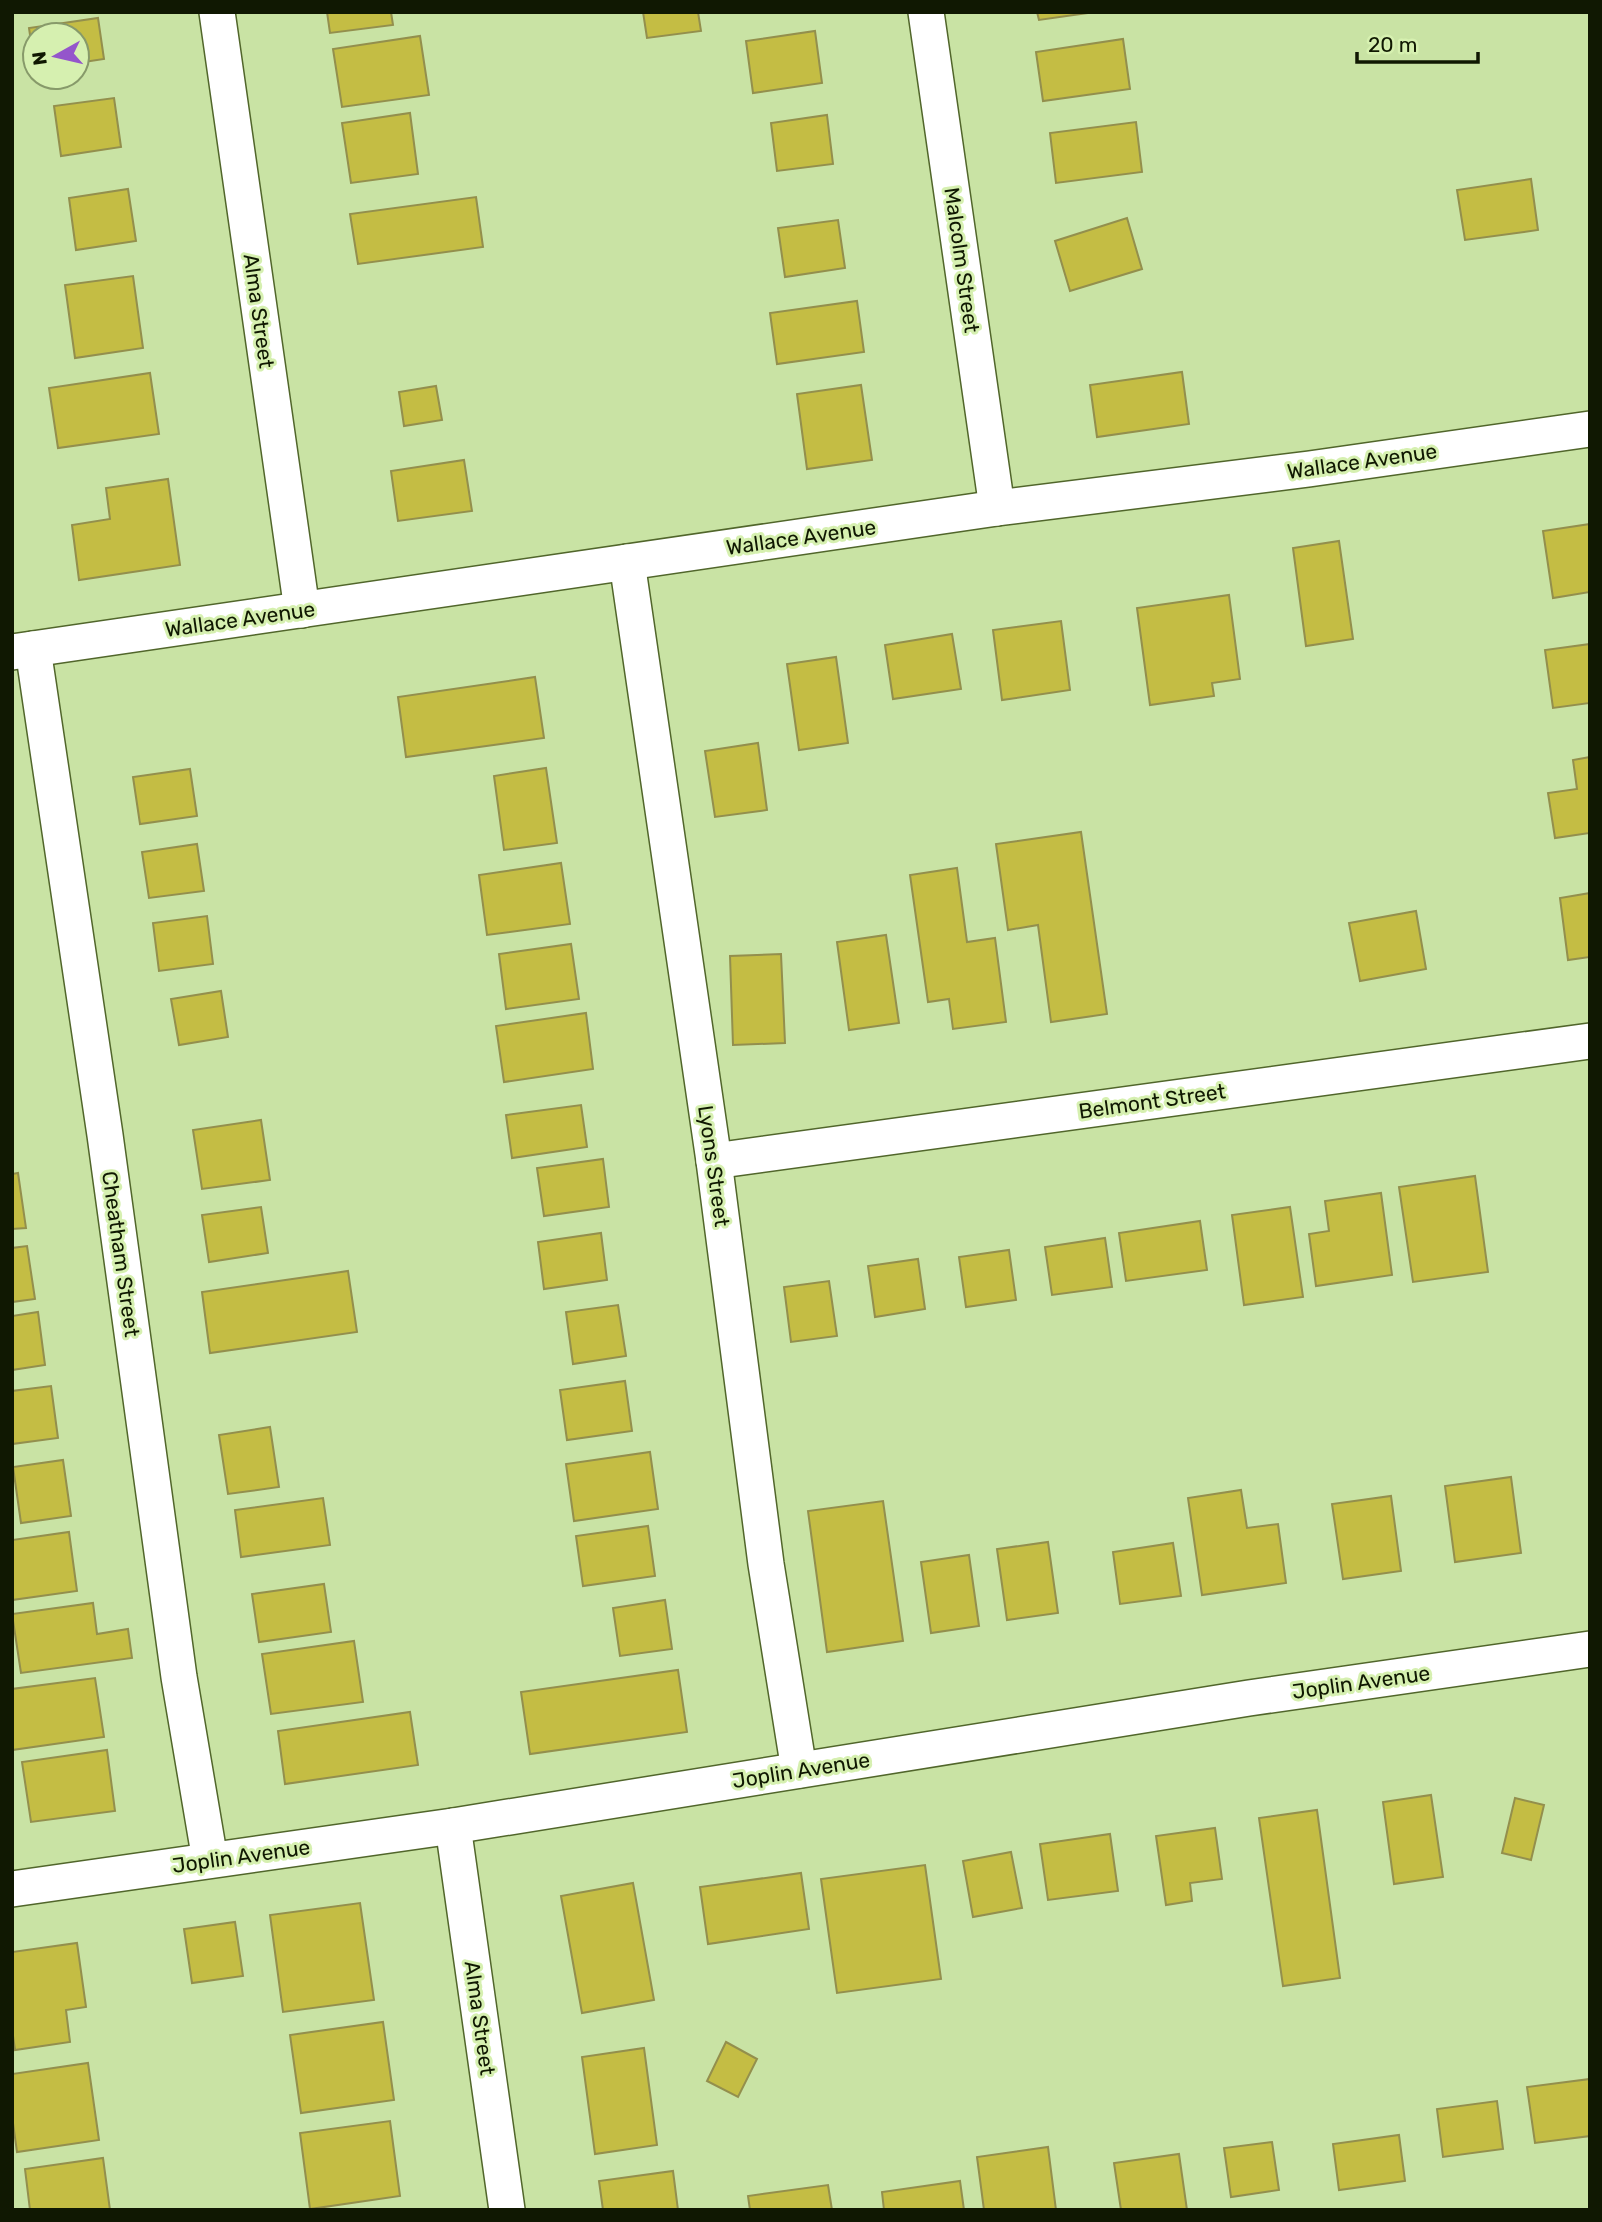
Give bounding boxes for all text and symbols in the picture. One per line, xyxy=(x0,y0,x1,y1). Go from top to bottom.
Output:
north arrow xyxy=(21,21,91,91)
scale bar xyxy=(1357,21,1478,65)
text: 20 m xyxy=(1368,32,1417,57)
text: N xyxy=(27,50,52,67)
street label: Malcolm Street xyxy=(939,186,985,334)
street label: Alma Street xyxy=(239,252,279,370)
street label: Wallace Avenue xyxy=(1285,438,1439,484)
street label: Wallace Avenue xyxy=(724,514,878,560)
street label: Wallace Avenue xyxy=(163,596,317,642)
street label: Belmont Street xyxy=(1077,1078,1227,1124)
street label: Lyons Street xyxy=(693,1104,735,1228)
street label: Cheatham Street xyxy=(97,1169,145,1339)
street label: Joplin Avenue xyxy=(1290,1660,1432,1704)
street label: Joplin Avenue xyxy=(730,1747,872,1793)
street label: Joplin Avenue xyxy=(170,1834,312,1878)
street label: Alma Street xyxy=(460,1959,500,2077)

